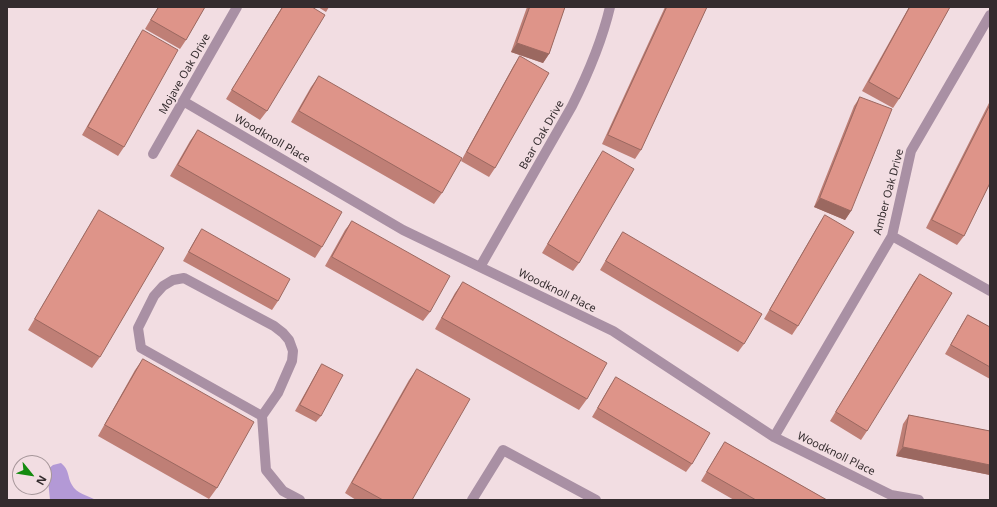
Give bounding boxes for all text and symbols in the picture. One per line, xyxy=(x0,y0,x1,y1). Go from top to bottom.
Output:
street label: Mojave Oak Drive xyxy=(157,31,213,117)
street label: Bear Oak Drive xyxy=(517,98,567,172)
street label: Woodknoll Place xyxy=(232,112,312,166)
street label: Amber Oak Drive xyxy=(871,148,907,236)
street label: Woodknoll Place xyxy=(516,266,598,316)
street label: Woodknoll Place xyxy=(795,429,877,479)
north arrow xyxy=(12,455,52,495)
text: N xyxy=(33,473,51,488)

